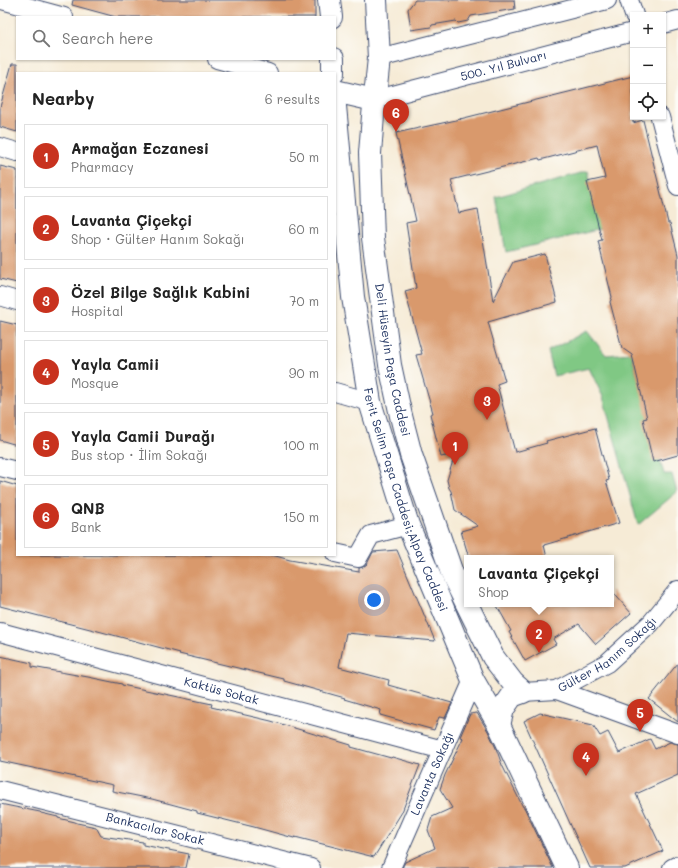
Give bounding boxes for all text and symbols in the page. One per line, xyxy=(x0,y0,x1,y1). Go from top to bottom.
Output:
map controls xyxy=(630,12,666,120)
button: + xyxy=(630,12,666,48)
search box xyxy=(16,16,336,60)
icon: search xyxy=(30,27,52,49)
text: Search here xyxy=(62,28,153,48)
street label: 500. Yıl Bulvarı xyxy=(459,46,548,84)
button: − xyxy=(630,48,666,84)
button: locate xyxy=(630,84,666,120)
text: Nearby xyxy=(32,87,94,109)
text: 6 results xyxy=(265,90,320,107)
pin: 6 xyxy=(383,99,409,132)
text: Armağan Eczanesi xyxy=(71,138,209,158)
text: 1 xyxy=(43,148,49,165)
text: 50 m xyxy=(289,148,319,165)
text: Pharmacy xyxy=(71,158,134,175)
text: Lavanta Çiçekçi xyxy=(71,210,192,230)
text: 2 xyxy=(42,220,50,237)
text: 60 m xyxy=(289,220,319,237)
text: Shop · Gülter Hanım Sokağı xyxy=(71,230,245,247)
text: Özel Bilge Sağlık Kabini xyxy=(71,282,250,302)
street label: Deli Hüseyin Paşa Caddesi xyxy=(372,282,415,438)
text: 3 xyxy=(42,292,50,309)
text: 70 m xyxy=(289,292,319,309)
text: Hospital xyxy=(71,302,123,319)
text: Yayla Camii xyxy=(71,354,159,374)
text: 4 xyxy=(42,364,50,381)
text: 90 m xyxy=(289,364,319,381)
text: Mosque xyxy=(71,374,119,391)
street label: Ferit Selim Paşa Caddesi;Alpay Caddesi xyxy=(361,386,452,614)
pin: 3 xyxy=(474,387,500,420)
text: Yayla Camii Durağı xyxy=(71,426,215,446)
pin: 1 xyxy=(442,432,468,465)
text: 5 xyxy=(42,436,50,453)
text: 100 m xyxy=(283,436,319,453)
text: Bus stop · İlim Sokağı xyxy=(71,446,208,463)
text: QNB xyxy=(71,498,105,518)
text: 6 xyxy=(42,508,50,525)
text: 150 m xyxy=(283,508,319,525)
text: Bank xyxy=(71,518,101,535)
popup xyxy=(464,555,614,607)
text: Lavanta Çiçekçi xyxy=(478,563,600,583)
text: Shop xyxy=(478,583,509,600)
your location xyxy=(364,590,384,610)
street label: Gülter Hanım Sokağı xyxy=(555,613,660,695)
pin: 2 xyxy=(526,620,552,653)
street label: Kaktüs Sokak xyxy=(182,672,261,708)
pin: 5 xyxy=(627,699,653,732)
street label: Lavanta Sokağı xyxy=(406,729,456,817)
pin: 4 xyxy=(573,743,599,776)
street label: Bankacılar Sokak xyxy=(105,808,206,848)

